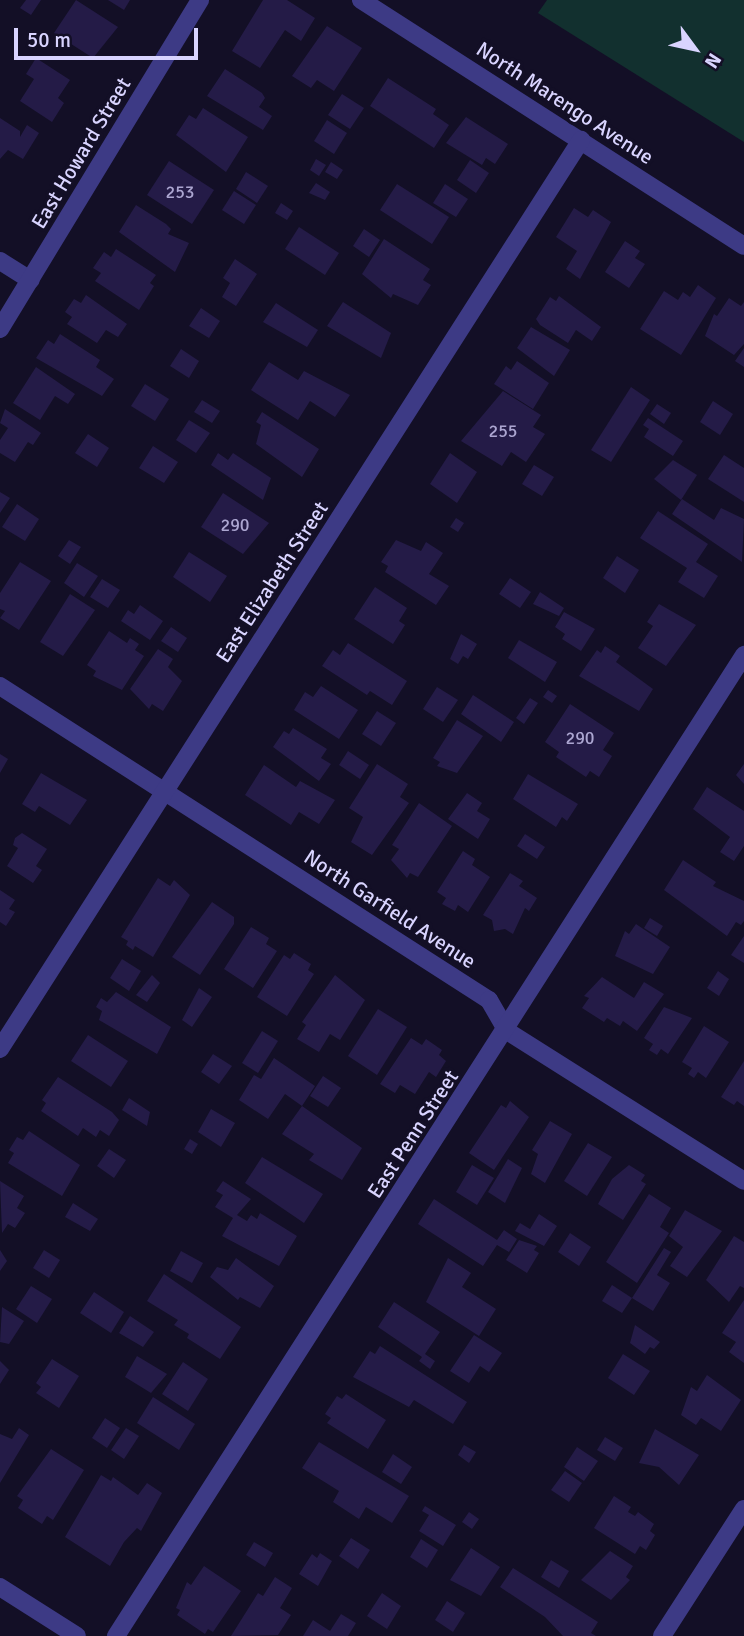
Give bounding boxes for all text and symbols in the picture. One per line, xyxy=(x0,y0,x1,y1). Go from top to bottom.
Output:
scale bar xyxy=(18,14,201,58)
north arrow xyxy=(660,14,730,84)
text: 50 m xyxy=(27,27,71,53)
street label: North Marengo Avenue xyxy=(472,36,658,170)
text: N xyxy=(699,48,726,73)
street label: East Howard Street xyxy=(26,73,136,233)
house number: 253 xyxy=(165,181,195,203)
house number: 255 xyxy=(488,420,518,442)
street label: East Elizabeth Street xyxy=(211,497,333,667)
house number: 290 xyxy=(220,514,250,536)
house number: 290 xyxy=(565,727,595,749)
street label: North Garfield Avenue xyxy=(300,844,480,974)
street label: East Penn Street xyxy=(362,1065,464,1203)

